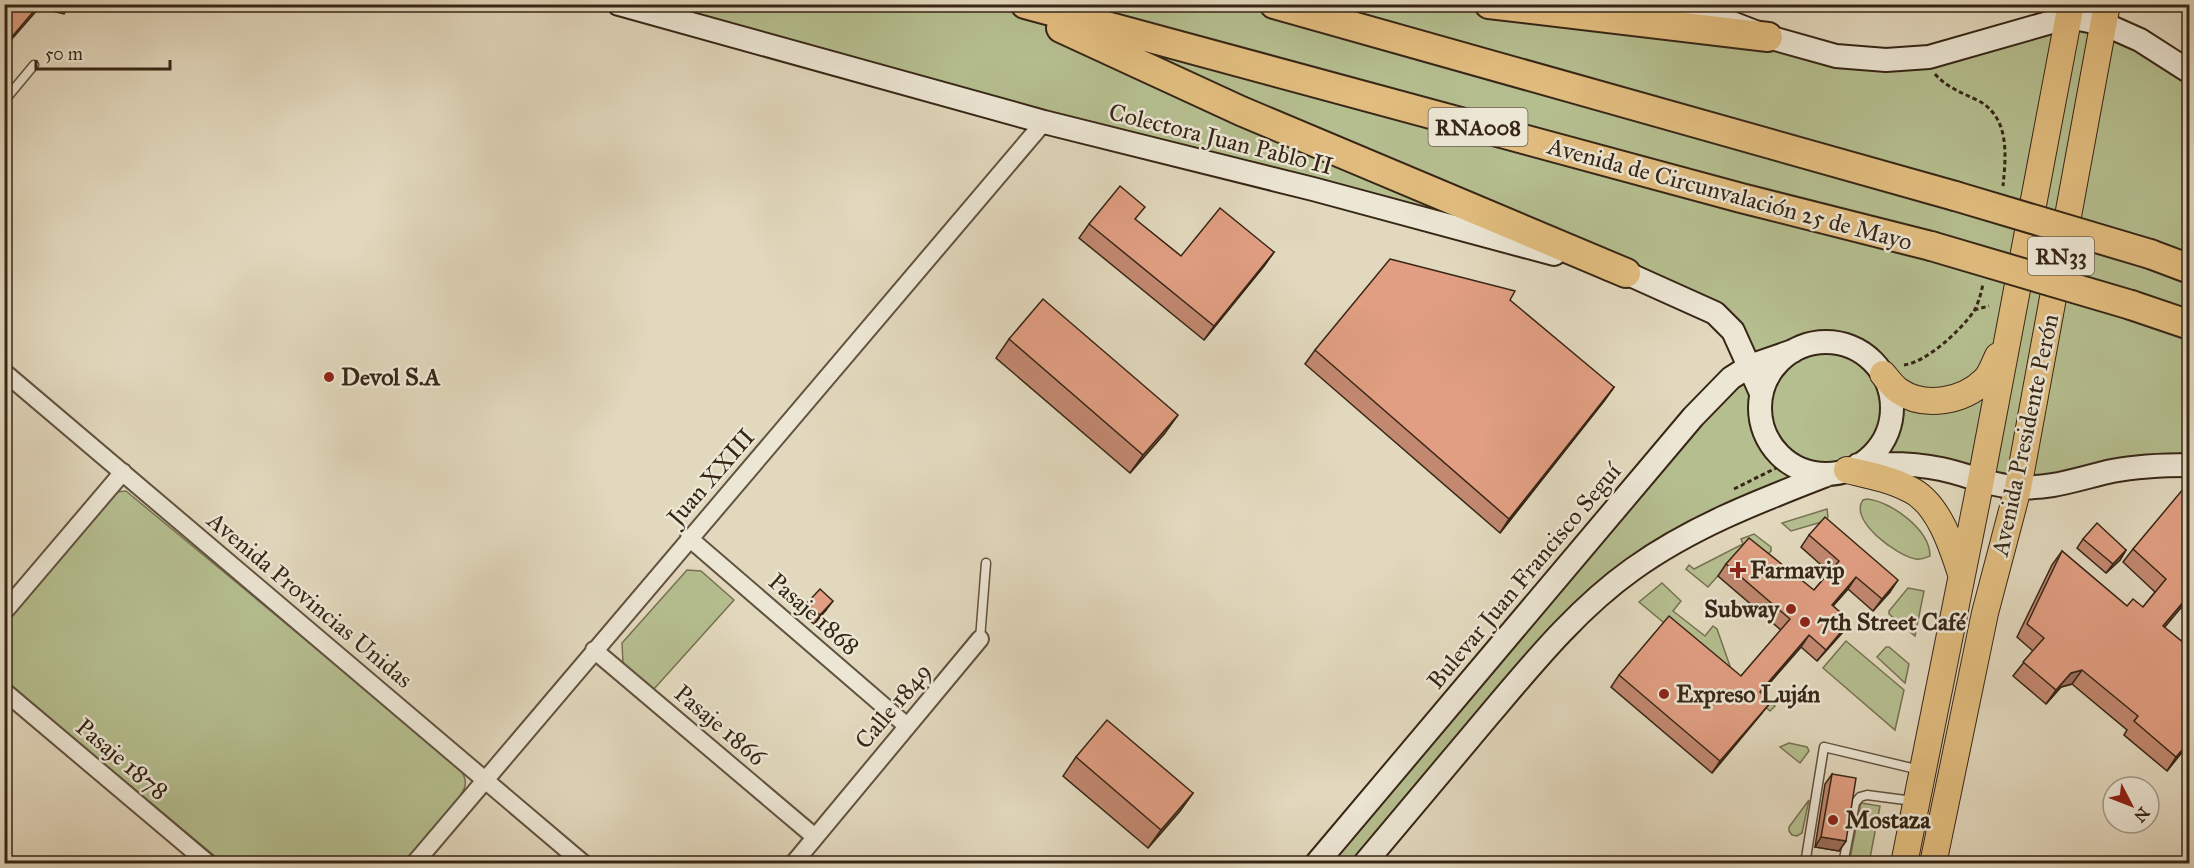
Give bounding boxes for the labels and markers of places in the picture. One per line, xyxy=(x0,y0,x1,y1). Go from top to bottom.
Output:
place label: Devol S.A xyxy=(341,362,441,392)
marker: Devol S.A xyxy=(322,370,336,384)
place label: Farmavip xyxy=(1750,555,1845,585)
marker: Farmavip xyxy=(1731,563,1745,577)
place label: Subway xyxy=(1704,594,1781,624)
marker: Subway xyxy=(1784,602,1798,616)
place label: 7th Street Café xyxy=(1817,607,1967,637)
marker: 7th Street Café xyxy=(1798,615,1812,629)
place label: Expreso Luján xyxy=(1676,679,1820,709)
marker: Expreso Luján xyxy=(1657,687,1671,701)
place label: Mostaza xyxy=(1845,805,1931,835)
marker: Mostaza xyxy=(1826,813,1840,827)

